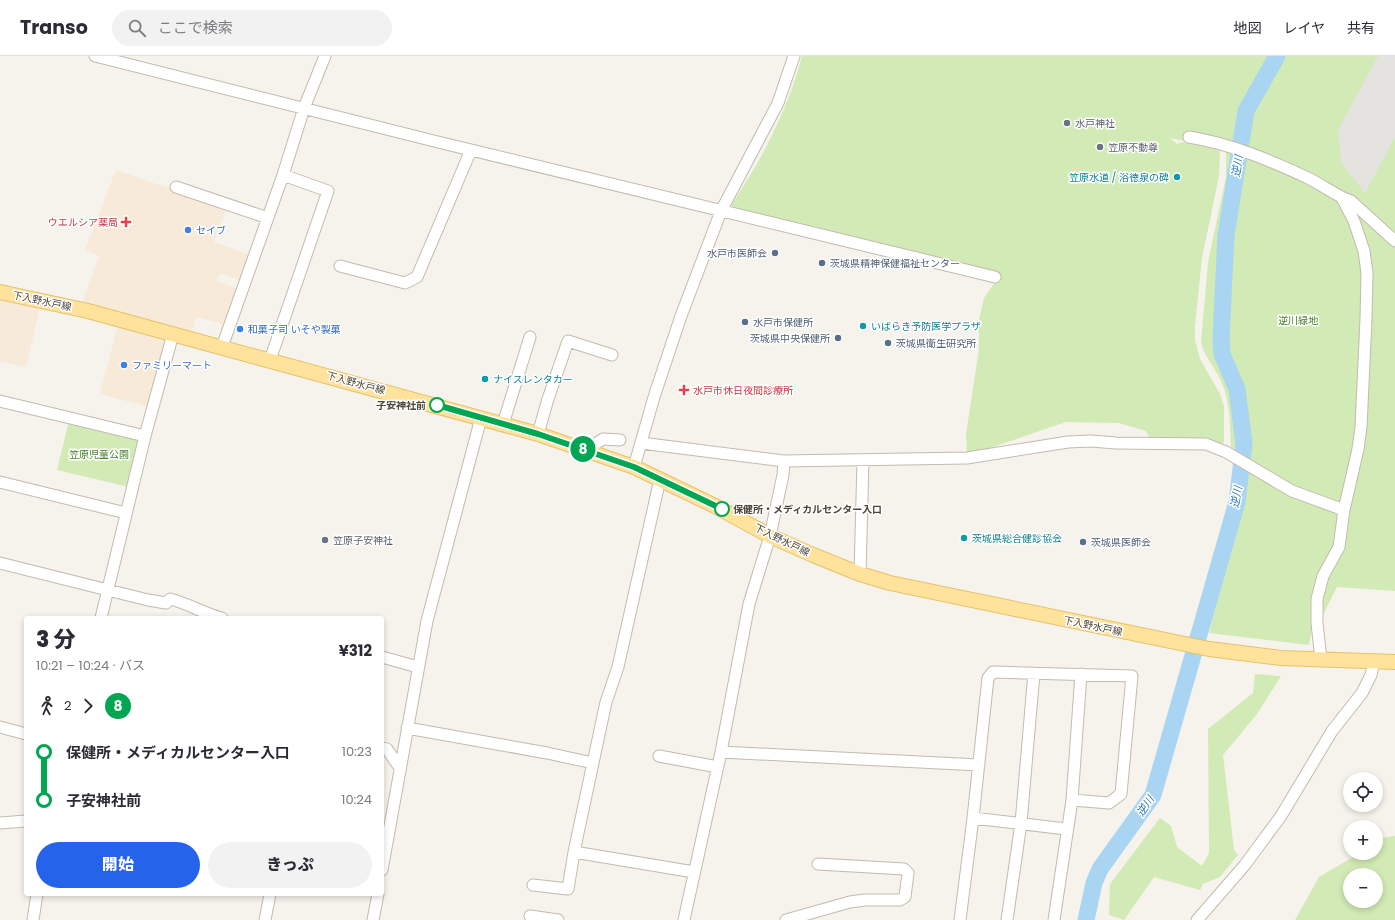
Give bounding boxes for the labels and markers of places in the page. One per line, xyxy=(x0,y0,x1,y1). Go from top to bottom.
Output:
place label: 水戸神社 xyxy=(1075,116,1115,131)
marker: 水戸神社 xyxy=(1062,118,1072,128)
place label: 笠原不動尊 xyxy=(1108,140,1158,155)
marker: 笠原不動尊 xyxy=(1095,142,1105,152)
place label: 笠原水道 / 浴徳泉の碑 xyxy=(1069,170,1169,185)
marker: 笠原水道 / 浴徳泉の碑 xyxy=(1172,172,1182,182)
place label: ウエルシア薬局 xyxy=(48,215,118,230)
marker: ウエルシア薬局 xyxy=(121,217,131,227)
place label: セイブ xyxy=(196,223,226,238)
marker: セイブ xyxy=(183,225,193,235)
place label: 水戸市医師会 xyxy=(707,246,767,261)
marker: 水戸市医師会 xyxy=(770,248,780,258)
place label: 茨城県精神保健福祉センター xyxy=(830,256,960,271)
marker: 茨城県精神保健福祉センター xyxy=(817,258,827,268)
place label: 水戸市保健所 xyxy=(753,315,813,330)
marker: 水戸市保健所 xyxy=(740,317,750,327)
place label: いばらき予防医学プラザ xyxy=(871,319,981,334)
marker: いばらき予防医学プラザ xyxy=(858,321,868,331)
place label: 和菓子司 いそや製菓 xyxy=(248,322,341,337)
marker: 和菓子司 いそや製菓 xyxy=(235,324,245,334)
place label: 茨城県中央保健所 xyxy=(750,331,830,346)
marker: 茨城県中央保健所 xyxy=(833,333,843,343)
place label: 茨城県衛生研究所 xyxy=(896,336,976,351)
marker: 茨城県衛生研究所 xyxy=(883,338,893,348)
place label: ファミリーマート xyxy=(132,358,212,373)
marker: ファミリーマート xyxy=(119,360,129,370)
place label: ナイスレンタカー xyxy=(493,372,573,387)
marker: ナイスレンタカー xyxy=(480,374,490,384)
place label: 水戸市休日夜間診療所 xyxy=(693,383,793,398)
marker: 水戸市休日夜間診療所 xyxy=(678,384,690,396)
marker: 子安神社前 xyxy=(429,397,445,413)
place label: 子安神社前 xyxy=(376,398,426,413)
marker: 保健所・メディカルセンター入口 xyxy=(714,501,730,517)
place label: 保健所・メディカルセンター入口 xyxy=(733,502,882,517)
place label: 茨城県総合健診協会 xyxy=(972,531,1062,546)
place label: 笠原子安神社 xyxy=(333,533,393,548)
marker: 茨城県総合健診協会 xyxy=(959,533,969,543)
marker: 笠原子安神社 xyxy=(320,535,330,545)
place label: 茨城県医師会 xyxy=(1091,535,1151,550)
marker: 茨城県医師会 xyxy=(1078,537,1088,547)

